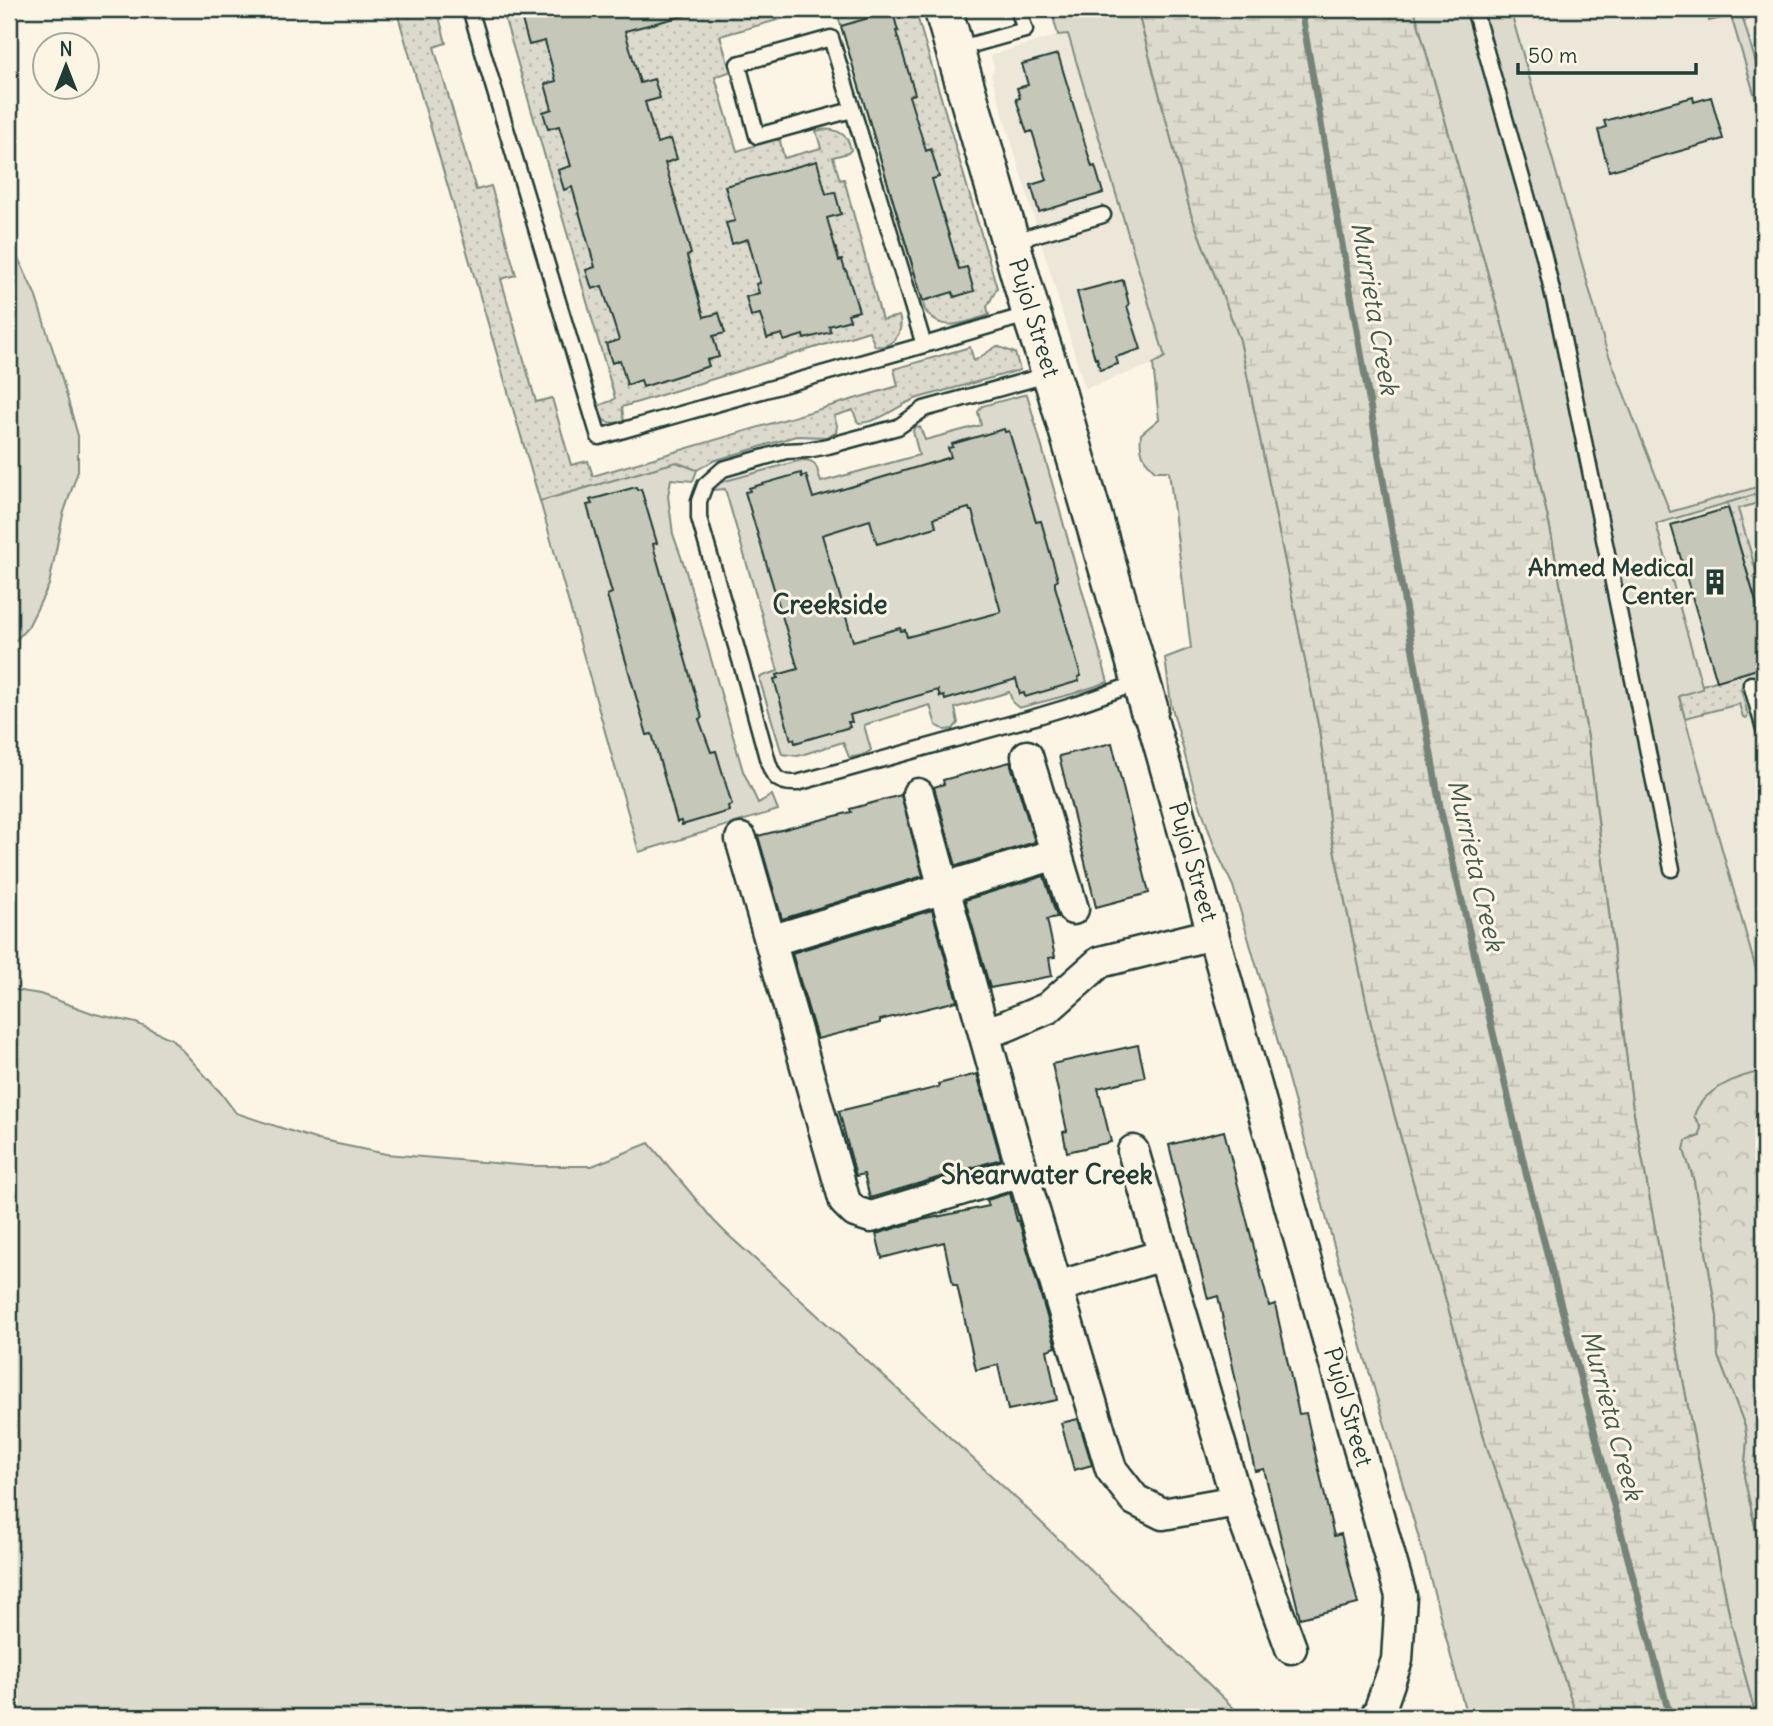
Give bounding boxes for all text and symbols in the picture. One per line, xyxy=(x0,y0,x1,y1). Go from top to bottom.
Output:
north arrow xyxy=(32,32,102,102)
scale bar xyxy=(1518,32,1696,76)
text: N xyxy=(59,37,73,61)
text: 50 m xyxy=(1528,42,1577,69)
water label: Murrieta Creek xyxy=(1344,219,1407,399)
street label: Pujol Street xyxy=(1003,255,1067,381)
place label: Ahmed Medical Center xyxy=(1528,552,1694,610)
building icon: Ahmed Medical Center xyxy=(1700,567,1730,597)
district label: Creekside xyxy=(773,588,887,621)
water label: Murrieta Creek xyxy=(1441,776,1513,956)
street label: Pujol Street xyxy=(1163,799,1225,925)
district label: Shearwater Creek xyxy=(941,1158,1153,1191)
water label: Murrieta Creek xyxy=(1574,1326,1652,1505)
street label: Pujol Street xyxy=(1318,1344,1380,1470)

